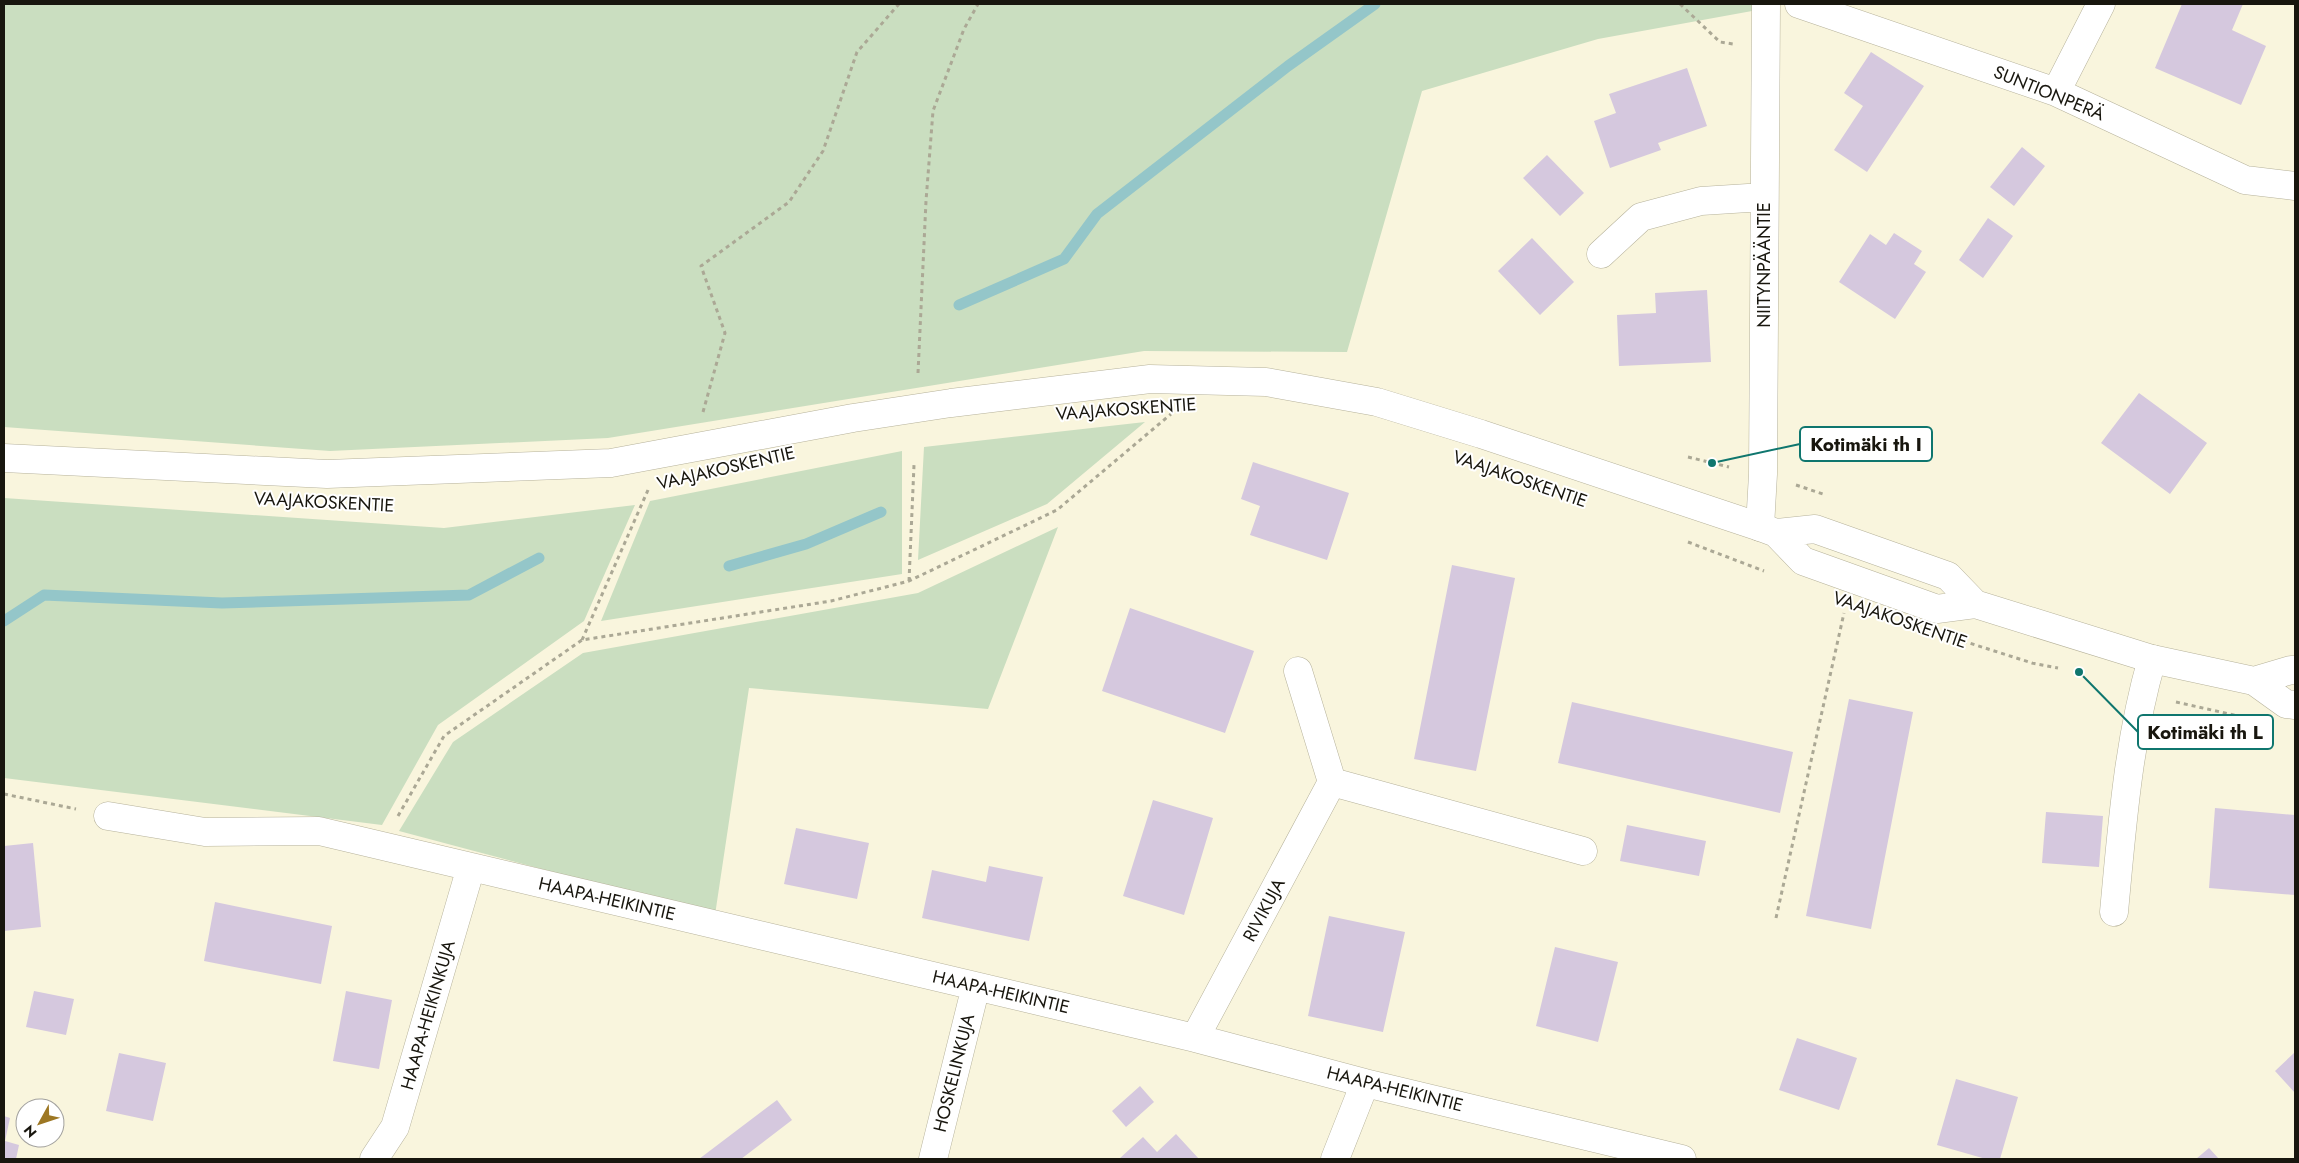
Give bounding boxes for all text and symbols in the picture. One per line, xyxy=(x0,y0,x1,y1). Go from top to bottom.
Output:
street label: SUNTIONPERÄ xyxy=(1990,59,2109,127)
street label: NIITYNPÄÄNTIE xyxy=(1751,202,1777,328)
street label: VAAJAKOSKENTIE xyxy=(1055,391,1197,427)
callout: Kotimäki th I xyxy=(1800,427,1932,461)
text: Kotimäki th I xyxy=(1810,431,1922,458)
street label: VAAJAKOSKENTIE xyxy=(655,440,797,496)
street label: VAAJAKOSKENTIE xyxy=(1449,444,1591,514)
street label: VAAJAKOSKENTIE xyxy=(253,485,395,519)
street label: VAAJAKOSKENTIE xyxy=(1829,585,1971,655)
callout: Kotimäki th L xyxy=(2138,715,2273,749)
text: Kotimäki th L xyxy=(2147,719,2263,746)
street label: HAAPA-HEIKINTIE xyxy=(536,871,678,927)
street label: RIVIKUJA xyxy=(1236,874,1292,946)
street label: HAAPA-HEIKINKUJA xyxy=(394,937,462,1093)
street label: HAAPA-HEIKINTIE xyxy=(930,964,1072,1020)
street label: HOSKELINKUJA xyxy=(927,1011,981,1135)
street label: HAAPA-HEIKINTIE xyxy=(1324,1059,1466,1119)
north arrow xyxy=(15,1098,65,1148)
text: N xyxy=(19,1121,41,1142)

